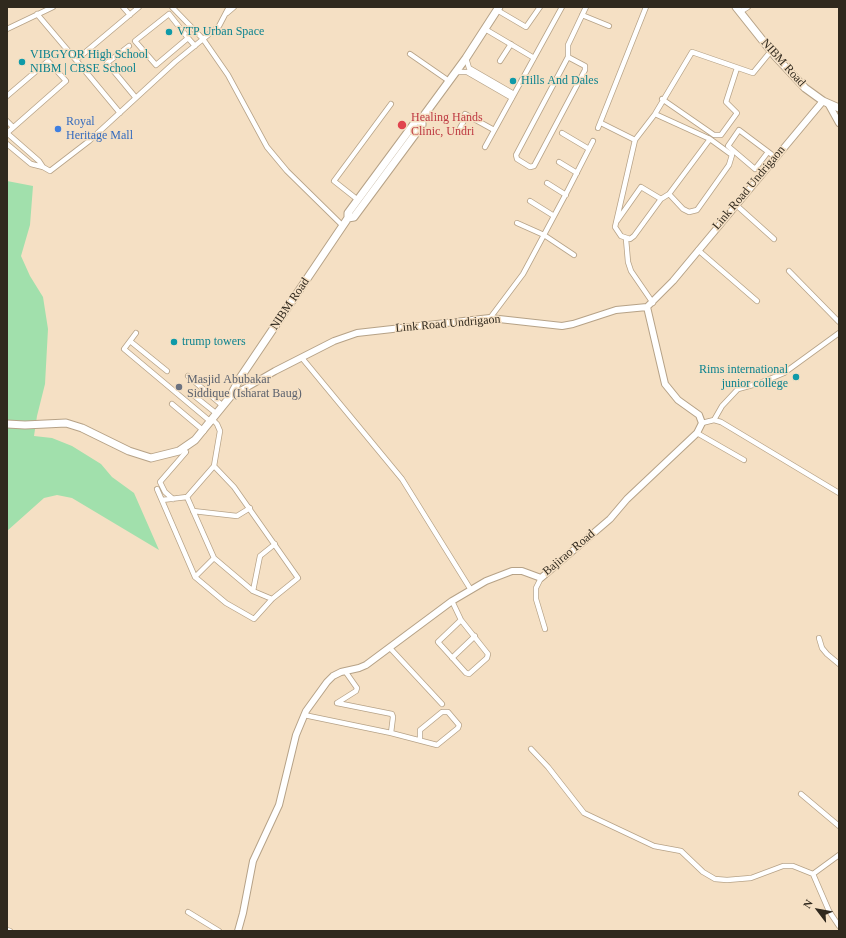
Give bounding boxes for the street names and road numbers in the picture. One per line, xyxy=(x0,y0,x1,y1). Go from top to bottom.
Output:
street label: NIBM Road xyxy=(758,36,808,90)
street label: Link Road Undrigaon xyxy=(710,143,788,233)
street label: NIBM Road xyxy=(267,275,313,333)
street label: Link Road Undrigaon xyxy=(395,312,501,336)
street label: Bajirao Road xyxy=(540,527,598,579)

